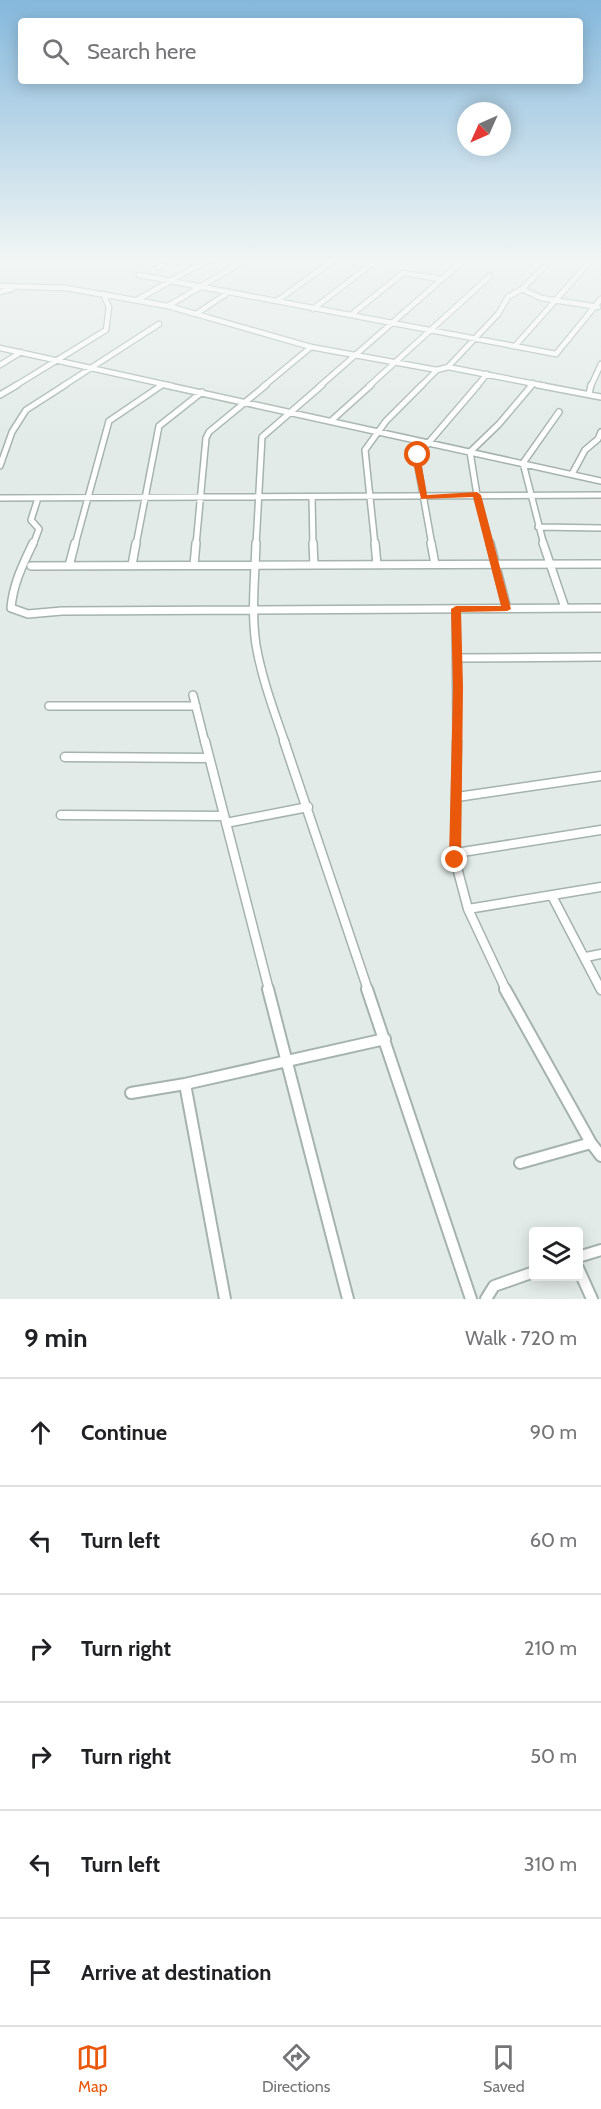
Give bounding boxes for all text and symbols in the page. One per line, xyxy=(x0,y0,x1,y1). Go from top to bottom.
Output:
search box xyxy=(18,18,583,84)
icon: search xyxy=(39,35,72,68)
text: Search here xyxy=(87,38,196,65)
north arrow xyxy=(457,102,511,156)
route start xyxy=(404,441,430,467)
route end xyxy=(441,846,467,872)
map controls xyxy=(529,1227,583,1281)
button: layers xyxy=(529,1227,583,1281)
text: 9 min xyxy=(24,1322,88,1354)
text: Walk · 720 m xyxy=(465,1326,577,1350)
icon: ahead xyxy=(24,1416,57,1449)
text: Continue xyxy=(81,1419,167,1446)
text: 90 m xyxy=(530,1420,577,1444)
icon: left xyxy=(24,1524,57,1557)
text: Turn left xyxy=(81,1527,160,1554)
text: 60 m xyxy=(530,1528,577,1552)
icon: right xyxy=(24,1632,57,1665)
text: Turn right xyxy=(81,1635,171,1662)
text: 210 m xyxy=(524,1636,577,1660)
icon: right xyxy=(24,1740,57,1773)
text: Turn right xyxy=(81,1743,171,1770)
text: 50 m xyxy=(530,1744,577,1768)
icon: left xyxy=(24,1848,57,1881)
text: Turn left xyxy=(81,1851,160,1878)
text: 310 m xyxy=(524,1852,577,1876)
icon: arrive xyxy=(24,1956,57,1989)
text: Arrive at destination xyxy=(81,1959,271,1986)
tab: Map xyxy=(76,2041,109,2096)
tab: Directions xyxy=(262,2041,330,2096)
tab: Saved xyxy=(483,2041,525,2096)

